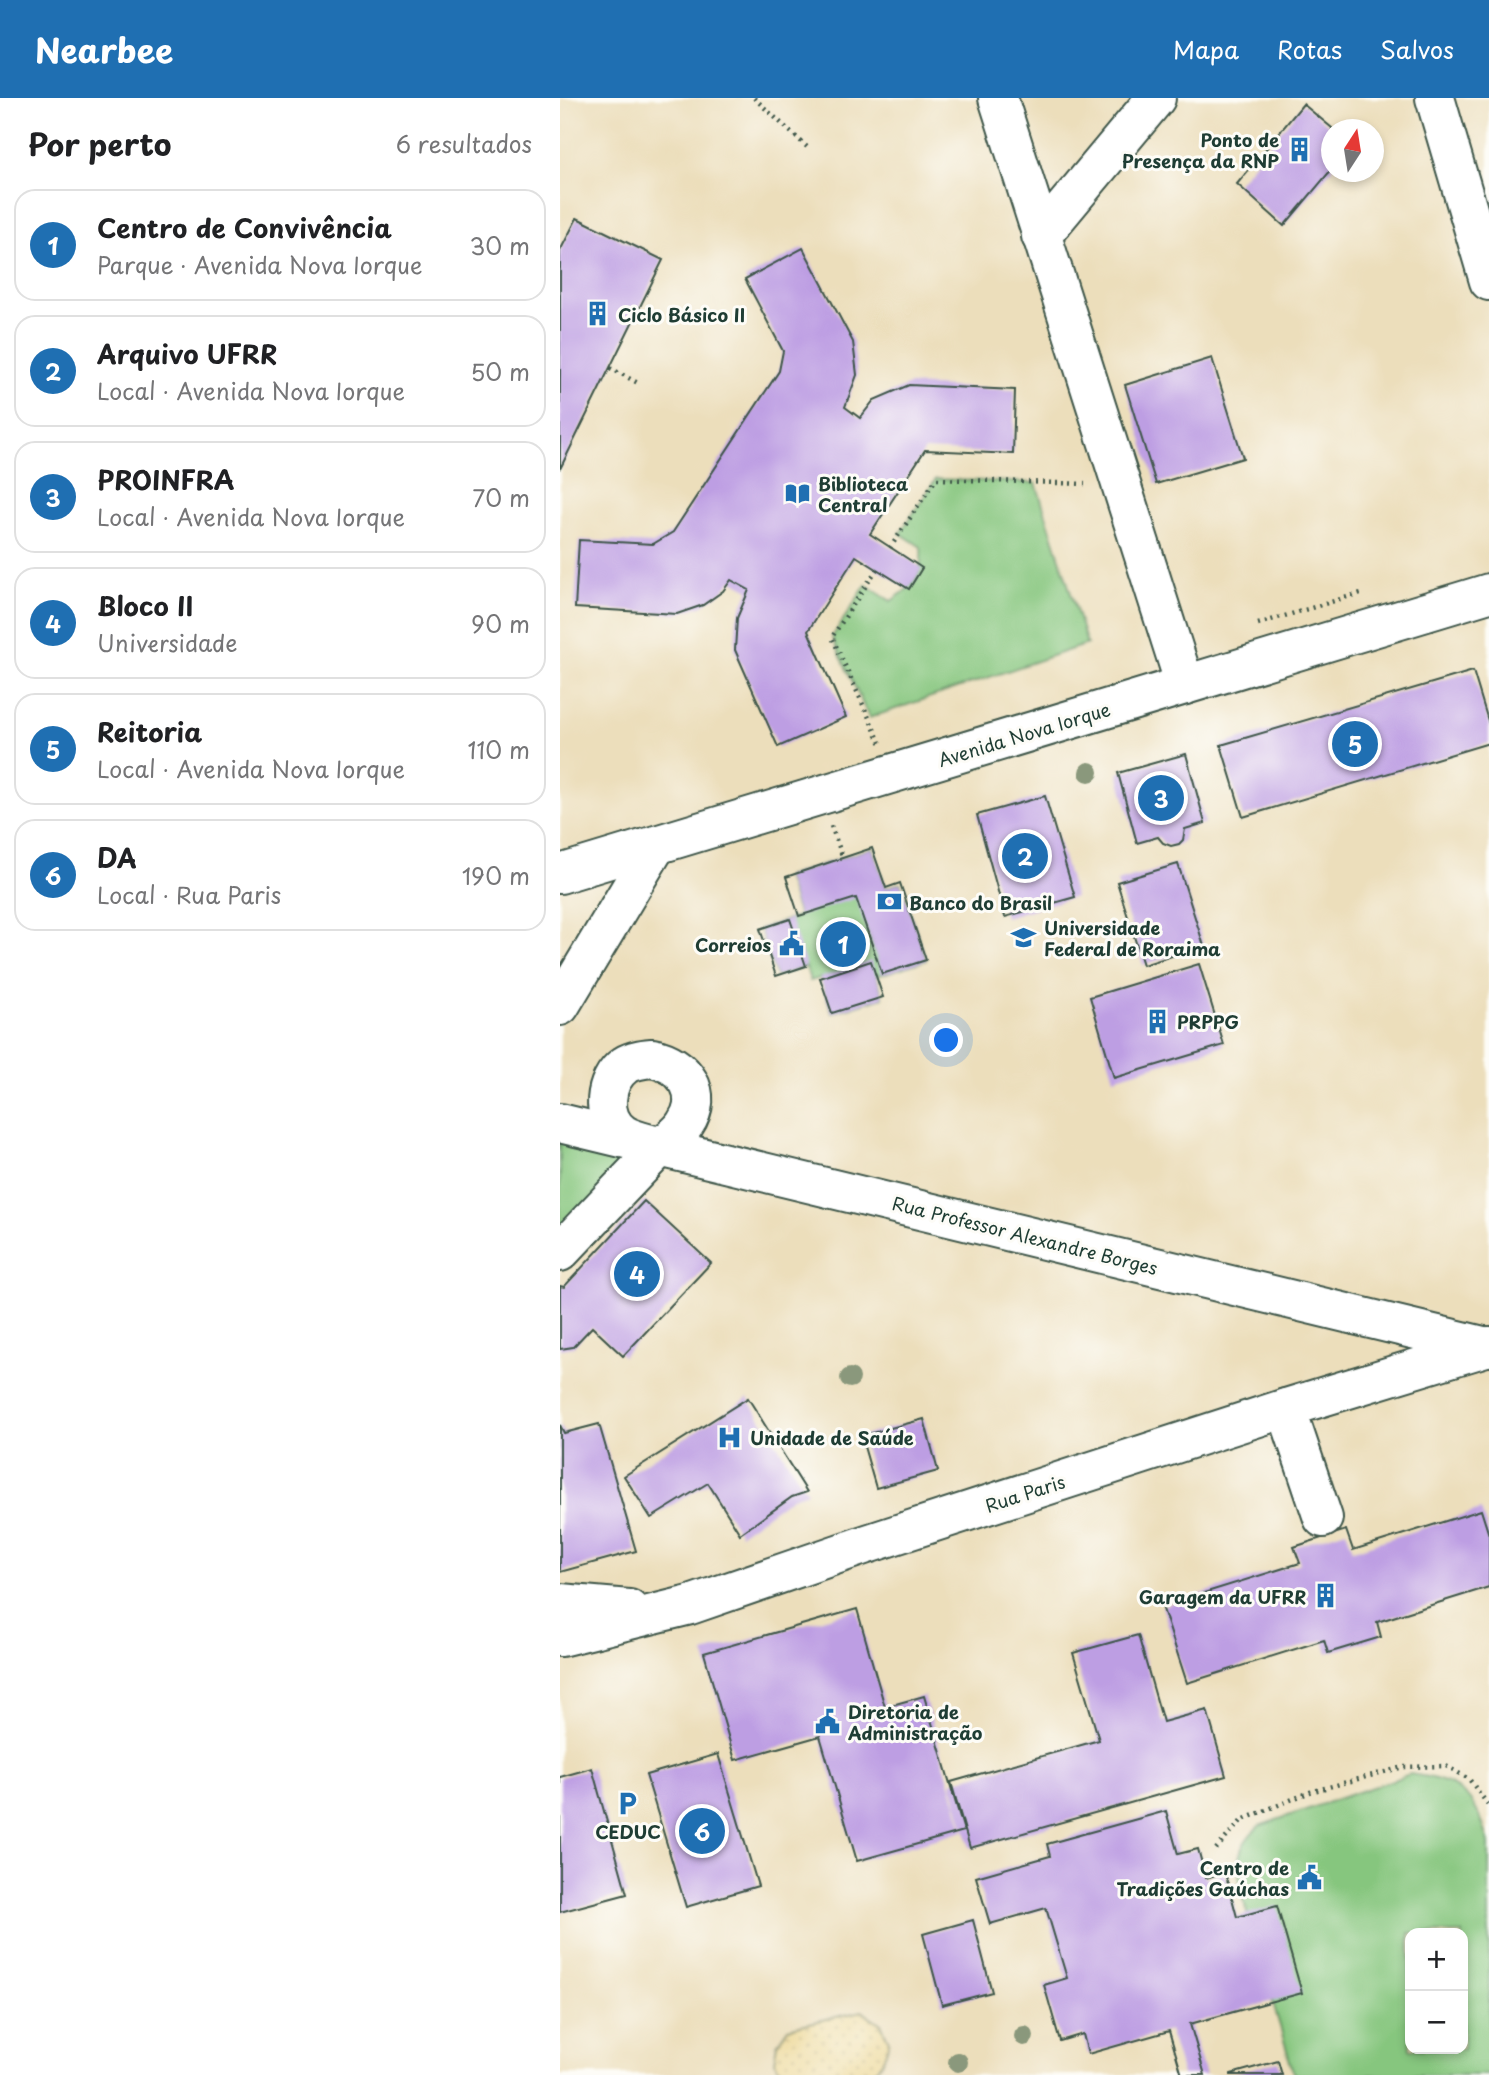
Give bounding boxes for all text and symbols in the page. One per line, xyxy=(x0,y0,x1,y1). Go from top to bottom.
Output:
text: Nearbee xyxy=(35,24,173,74)
text: Mapa xyxy=(1173,31,1239,67)
text: Rotas xyxy=(1277,31,1342,67)
text: Salvos xyxy=(1380,31,1454,67)
north arrow xyxy=(1321,119,1384,182)
text: Por perto xyxy=(28,121,171,166)
text: 6 resultados xyxy=(396,126,532,161)
place label: Ponto de Presença da RNP xyxy=(1122,126,1279,174)
building icon: Ponto de Presença da RNP xyxy=(1285,135,1313,163)
text: Centro de Convivência xyxy=(97,208,392,247)
text: 1 xyxy=(48,228,59,263)
text: 30 m xyxy=(469,228,530,263)
text: Parque · Avenida Nova Iorque xyxy=(97,247,422,282)
building icon: Ciclo Básico II xyxy=(584,300,612,328)
place label: Ciclo Básico II xyxy=(618,301,745,328)
text: Arquivo UFRR xyxy=(97,334,277,373)
text: 2 xyxy=(45,354,61,389)
text: 50 m xyxy=(470,354,530,389)
text: Local · Avenida Nova Iorque xyxy=(97,373,405,408)
text: PROINFRA xyxy=(97,460,234,499)
place label: Biblioteca Central xyxy=(818,470,908,518)
library icon: Biblioteca Central xyxy=(784,479,812,507)
text: 3 xyxy=(45,480,61,515)
text: 70 m xyxy=(472,480,530,515)
text: Local · Avenida Nova Iorque xyxy=(97,499,405,534)
text: Bloco II xyxy=(97,586,193,625)
text: 4 xyxy=(45,606,61,641)
text: 90 m xyxy=(471,606,530,641)
text: Universidade xyxy=(97,625,237,660)
street label: Avenida Nova Iorque xyxy=(935,695,1114,773)
text: Reitoria xyxy=(97,712,202,751)
pin: 5 xyxy=(1332,718,1378,770)
text: 5 xyxy=(46,732,60,767)
text: 110 m xyxy=(468,732,530,767)
text: Local · Avenida Nova Iorque xyxy=(97,751,405,786)
pin: 3 xyxy=(1138,772,1184,824)
pin: 2 xyxy=(1002,830,1048,882)
text: DA xyxy=(97,838,137,877)
text: 6 xyxy=(45,858,61,893)
text: 190 m xyxy=(462,858,530,893)
text: Local · Rua Paris xyxy=(97,877,281,912)
bank icon: Banco do Brasil xyxy=(875,888,903,916)
place label: Banco do Brasil xyxy=(909,889,1052,916)
place label: Universidade Federal de Roraima xyxy=(1044,914,1221,962)
pin: 1 xyxy=(820,918,866,970)
school or university icon: Universidade Federal de Roraima xyxy=(1010,923,1038,951)
public building icon: Correios xyxy=(777,930,805,958)
place label: Correios xyxy=(695,931,771,958)
building icon: PRPPG xyxy=(1143,1007,1171,1035)
place label: PRPPG xyxy=(1177,1008,1239,1035)
your location xyxy=(929,1023,963,1057)
street label: Rua Professor Alexandre Borges xyxy=(889,1189,1161,1281)
pin: 4 xyxy=(614,1248,660,1300)
hospital icon: Unidade de Saúde xyxy=(716,1423,744,1451)
place label: Unidade de Saúde xyxy=(750,1424,914,1451)
street label: Rua Paris xyxy=(982,1467,1068,1519)
building icon: Garagem da UFRR xyxy=(1312,1582,1340,1610)
place label: Garagem da UFRR xyxy=(1139,1583,1306,1610)
place label: Diretoria de Administração xyxy=(847,1698,983,1746)
public building icon: Diretoria de Administração xyxy=(814,1707,842,1735)
parking icon: CEDUC xyxy=(614,1790,642,1818)
pin: 6 xyxy=(679,1805,725,1857)
place label: CEDUC xyxy=(595,1818,661,1845)
place label: Centro de Tradições Gaúchas xyxy=(1116,1854,1289,1902)
public building icon: Centro de Tradições Gaúchas xyxy=(1295,1863,1323,1891)
map controls xyxy=(1405,1928,1468,2054)
button: + xyxy=(1405,1928,1468,1991)
button: − xyxy=(1405,1991,1468,2054)

